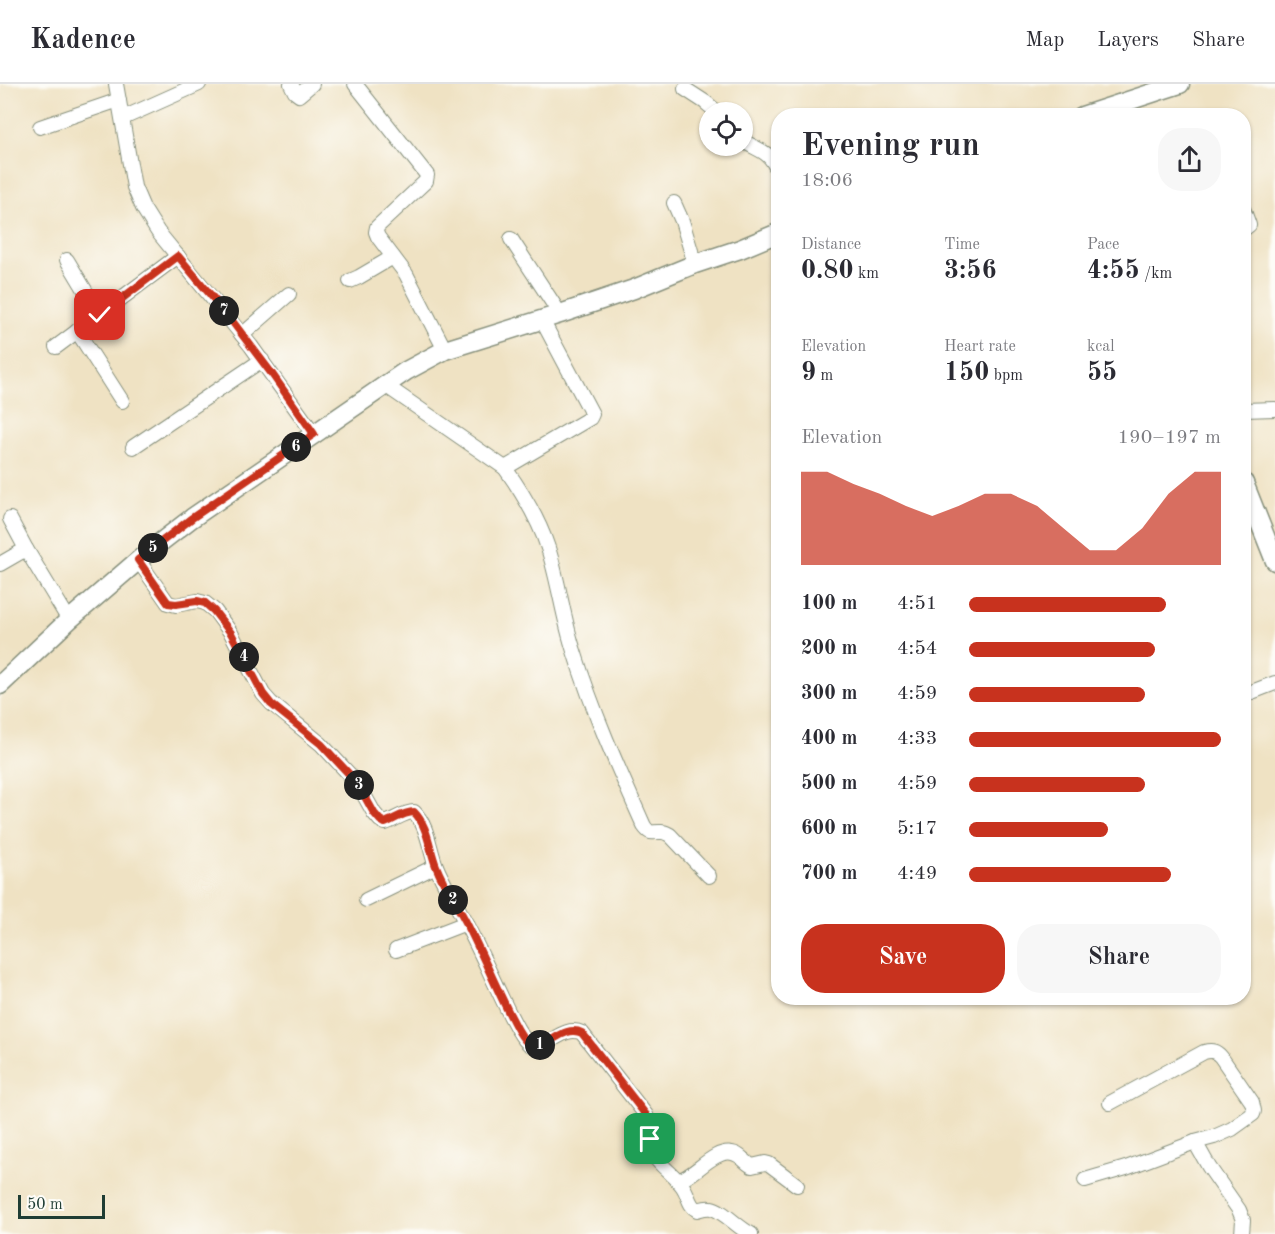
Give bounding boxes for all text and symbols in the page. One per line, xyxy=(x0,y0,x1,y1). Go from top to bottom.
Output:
text: Kadence xyxy=(30,27,136,55)
text: Map xyxy=(1025,30,1064,51)
text: Layers xyxy=(1097,30,1159,51)
text: Share xyxy=(1192,30,1245,51)
map controls xyxy=(699,102,753,156)
button: locate xyxy=(699,102,753,156)
button: share xyxy=(1158,128,1221,191)
text: Evening run xyxy=(801,130,980,163)
text: 18:06 xyxy=(801,171,853,191)
text: Distance xyxy=(801,237,861,253)
text: Time xyxy=(944,237,980,253)
text: Pace xyxy=(1087,237,1119,253)
text: 0.80 xyxy=(801,258,854,284)
text: 3:56 xyxy=(944,258,997,284)
text: 4:55 xyxy=(1087,258,1140,284)
text: km xyxy=(854,266,879,282)
text: /km xyxy=(1140,266,1172,282)
pin xyxy=(74,289,125,340)
pin: 7 xyxy=(209,296,239,326)
icon: check xyxy=(83,298,116,331)
text: 7 xyxy=(219,303,229,319)
text: Elevation xyxy=(801,339,866,355)
text: Heart rate xyxy=(944,339,1016,355)
text: kcal xyxy=(1087,339,1115,355)
text: 9 xyxy=(801,360,816,386)
text: 150 xyxy=(944,360,989,386)
text: 55 xyxy=(1087,360,1117,386)
text: m xyxy=(816,368,833,384)
text: bpm xyxy=(989,368,1023,384)
text: Elevation xyxy=(801,428,882,448)
text: 190–197 m xyxy=(1118,428,1221,448)
pin: 6 xyxy=(281,432,311,462)
text: 6 xyxy=(291,439,301,455)
pin: 5 xyxy=(138,533,168,563)
text: 5 xyxy=(148,540,158,556)
text: 100 m xyxy=(801,594,857,614)
text: 4:51 xyxy=(897,594,937,614)
text: 200 m xyxy=(801,639,857,659)
text: 4:54 xyxy=(897,639,937,659)
pin: 4 xyxy=(229,642,259,672)
text: 4 xyxy=(239,649,249,665)
text: 300 m xyxy=(801,684,857,704)
text: 4:59 xyxy=(897,684,937,704)
text: 400 m xyxy=(801,729,857,749)
text: 4:33 xyxy=(897,729,937,749)
pin: 3 xyxy=(344,770,374,800)
text: 500 m xyxy=(801,774,857,794)
text: 4:59 xyxy=(897,774,937,794)
text: 3 xyxy=(354,777,364,793)
text: 600 m xyxy=(801,819,857,839)
text: 5:17 xyxy=(897,819,937,839)
text: 700 m xyxy=(801,864,857,884)
text: 4:49 xyxy=(897,864,937,884)
pin: 2 xyxy=(438,885,468,915)
text: 2 xyxy=(448,892,458,908)
button: Save xyxy=(801,924,1005,993)
button: Share xyxy=(1017,924,1221,993)
pin: 1 xyxy=(525,1030,555,1060)
text: 1 xyxy=(535,1037,545,1053)
pin xyxy=(624,1113,675,1164)
icon: arrive xyxy=(633,1122,666,1155)
scale bar xyxy=(18,1192,105,1220)
text: 50 m xyxy=(27,1197,63,1213)

